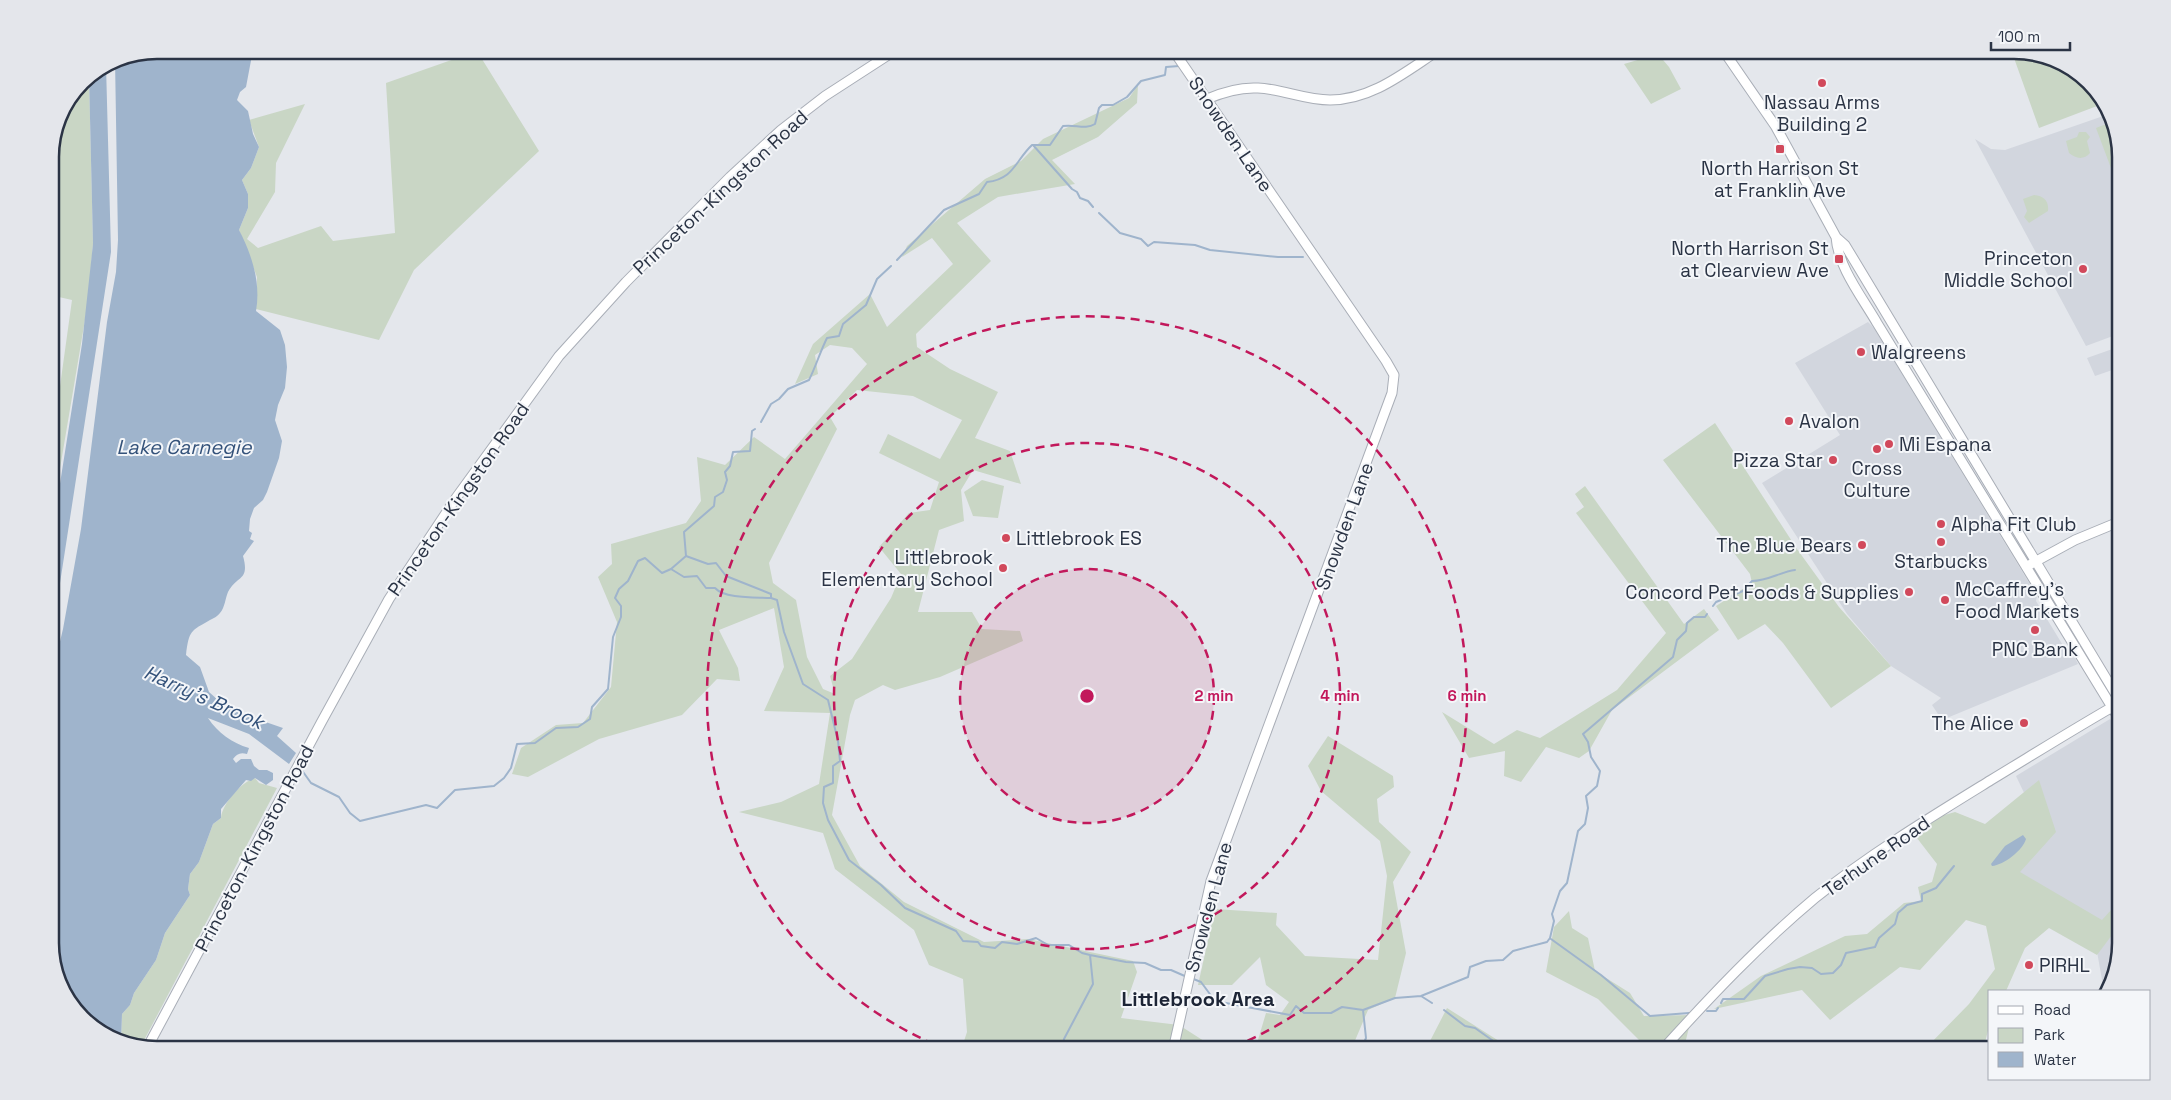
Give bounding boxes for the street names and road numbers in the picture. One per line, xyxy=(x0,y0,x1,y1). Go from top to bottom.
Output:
street label: Snowden Lane xyxy=(1183,72,1278,197)
street label: Princeton-Kingston Road xyxy=(627,105,813,280)
street label: Princeton-Kingston Road xyxy=(382,398,535,601)
street label: Snowden Lane xyxy=(1310,459,1379,593)
street label: Princeton-Kingston Road xyxy=(189,740,320,956)
street label: Terhune Road xyxy=(1818,810,1935,903)
street label: Snowden Lane xyxy=(1179,839,1238,975)

